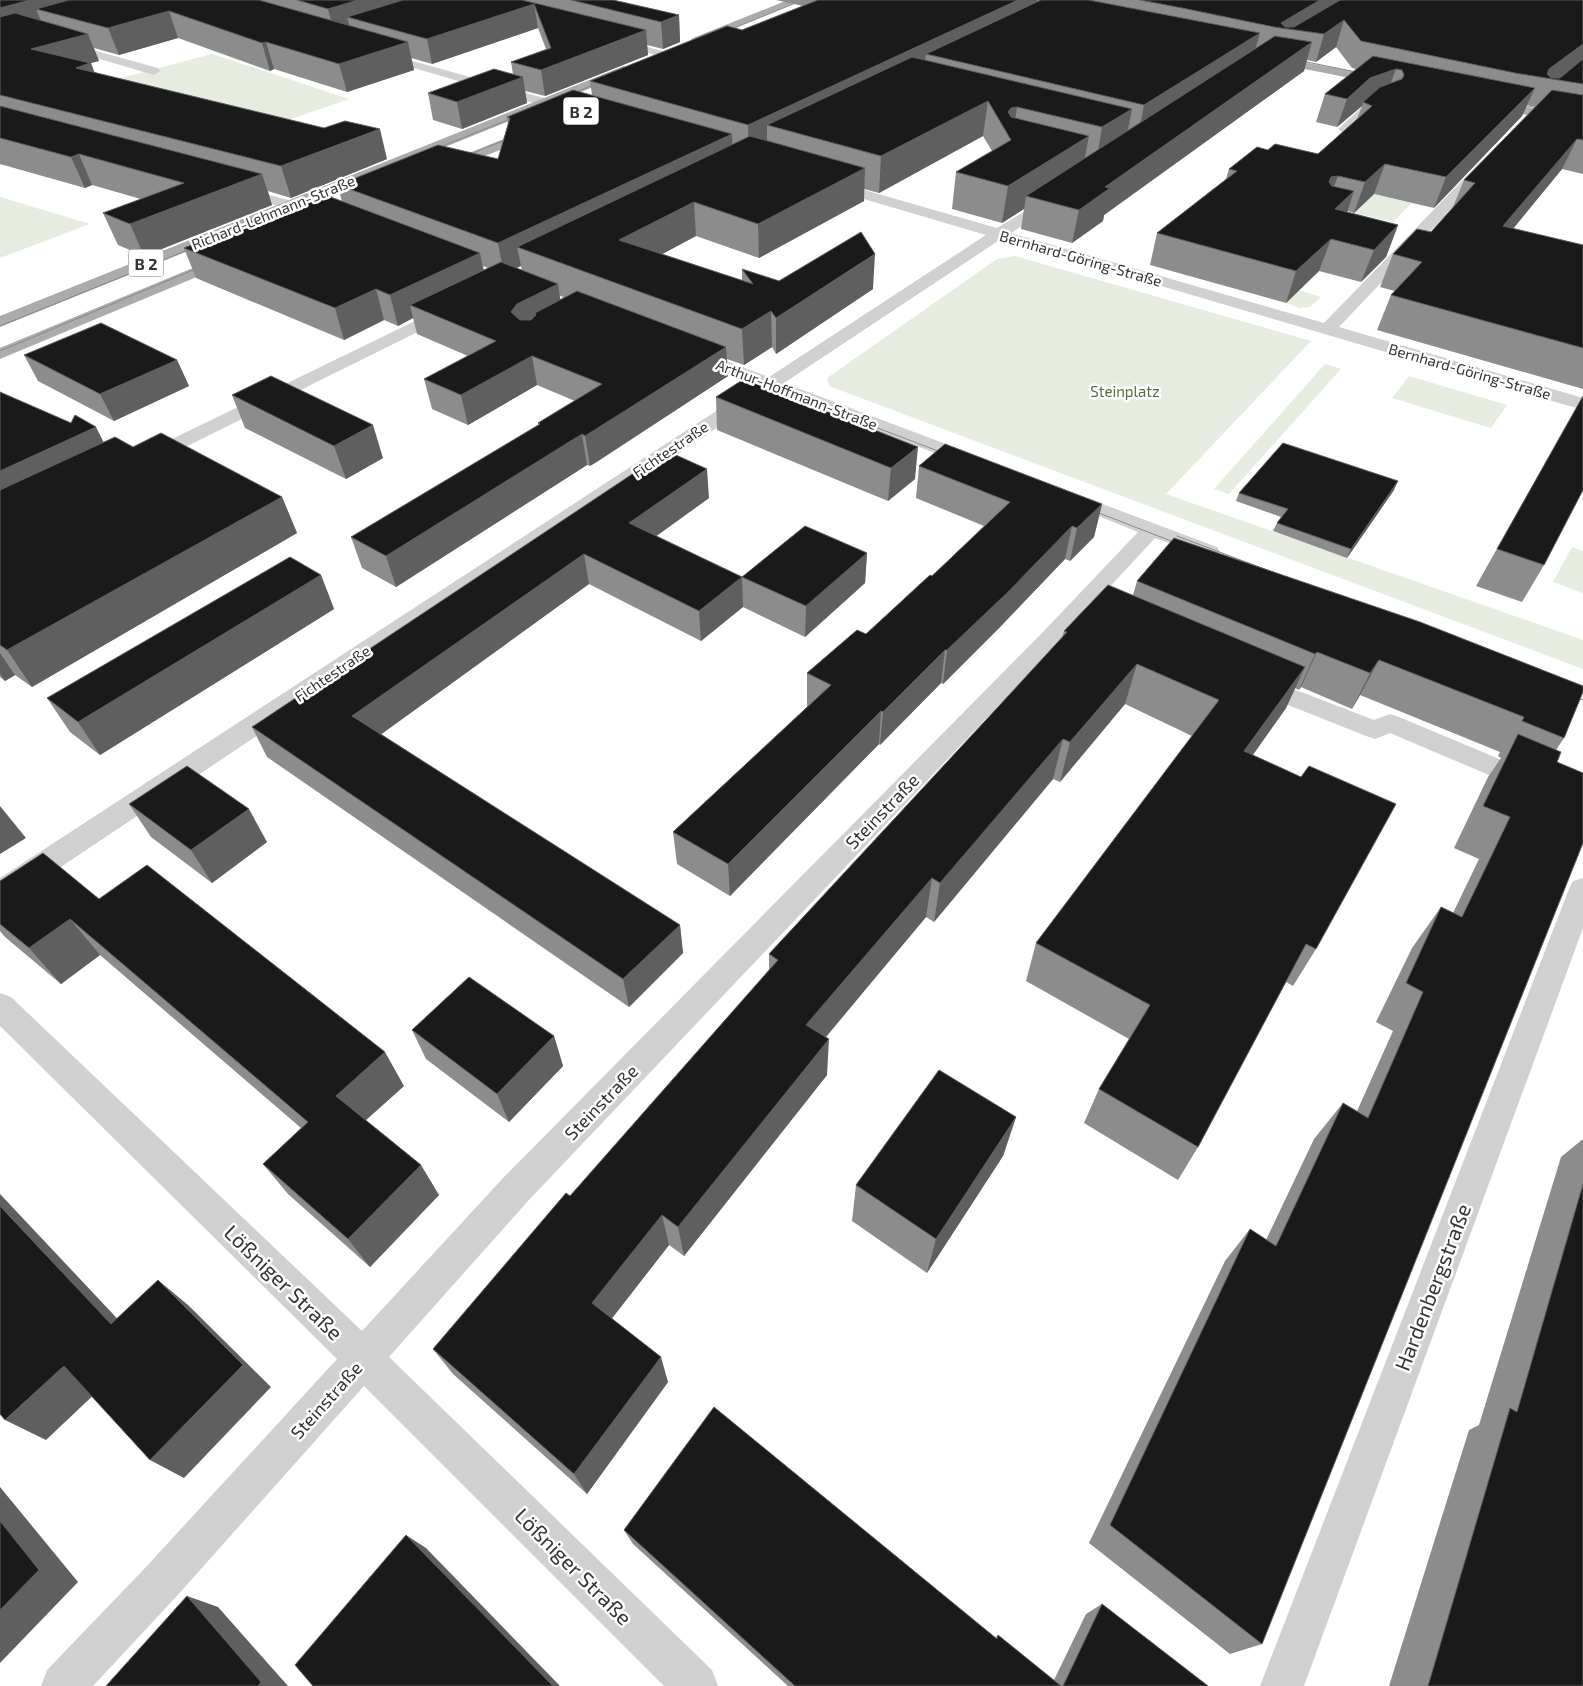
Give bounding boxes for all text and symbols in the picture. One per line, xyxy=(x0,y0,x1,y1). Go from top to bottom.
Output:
road number: B 2 xyxy=(564,98,598,124)
street label: Richard-Lehmann-Straße xyxy=(189,171,357,253)
street label: Bernhard-Göring-Straße xyxy=(998,226,1164,290)
road number: B 2 xyxy=(128,250,164,276)
street label: Bernhard-Göring-Straße xyxy=(1387,339,1553,403)
street label: Arthur-Hoffmann-Straße xyxy=(714,355,880,433)
park label: Steinplatz xyxy=(1090,382,1160,400)
street label: Fichtestraße xyxy=(629,417,711,481)
street label: Fichtestraße xyxy=(291,641,373,705)
street label: Steinstraße xyxy=(841,769,923,853)
street label: Steinstraße xyxy=(560,1060,642,1144)
street label: Hardenbergstraße xyxy=(1389,1200,1475,1374)
street label: Lößniger Straße xyxy=(220,1219,348,1345)
street label: Steinstraße xyxy=(286,1357,366,1443)
street label: Lößniger Straße xyxy=(510,1502,638,1630)

